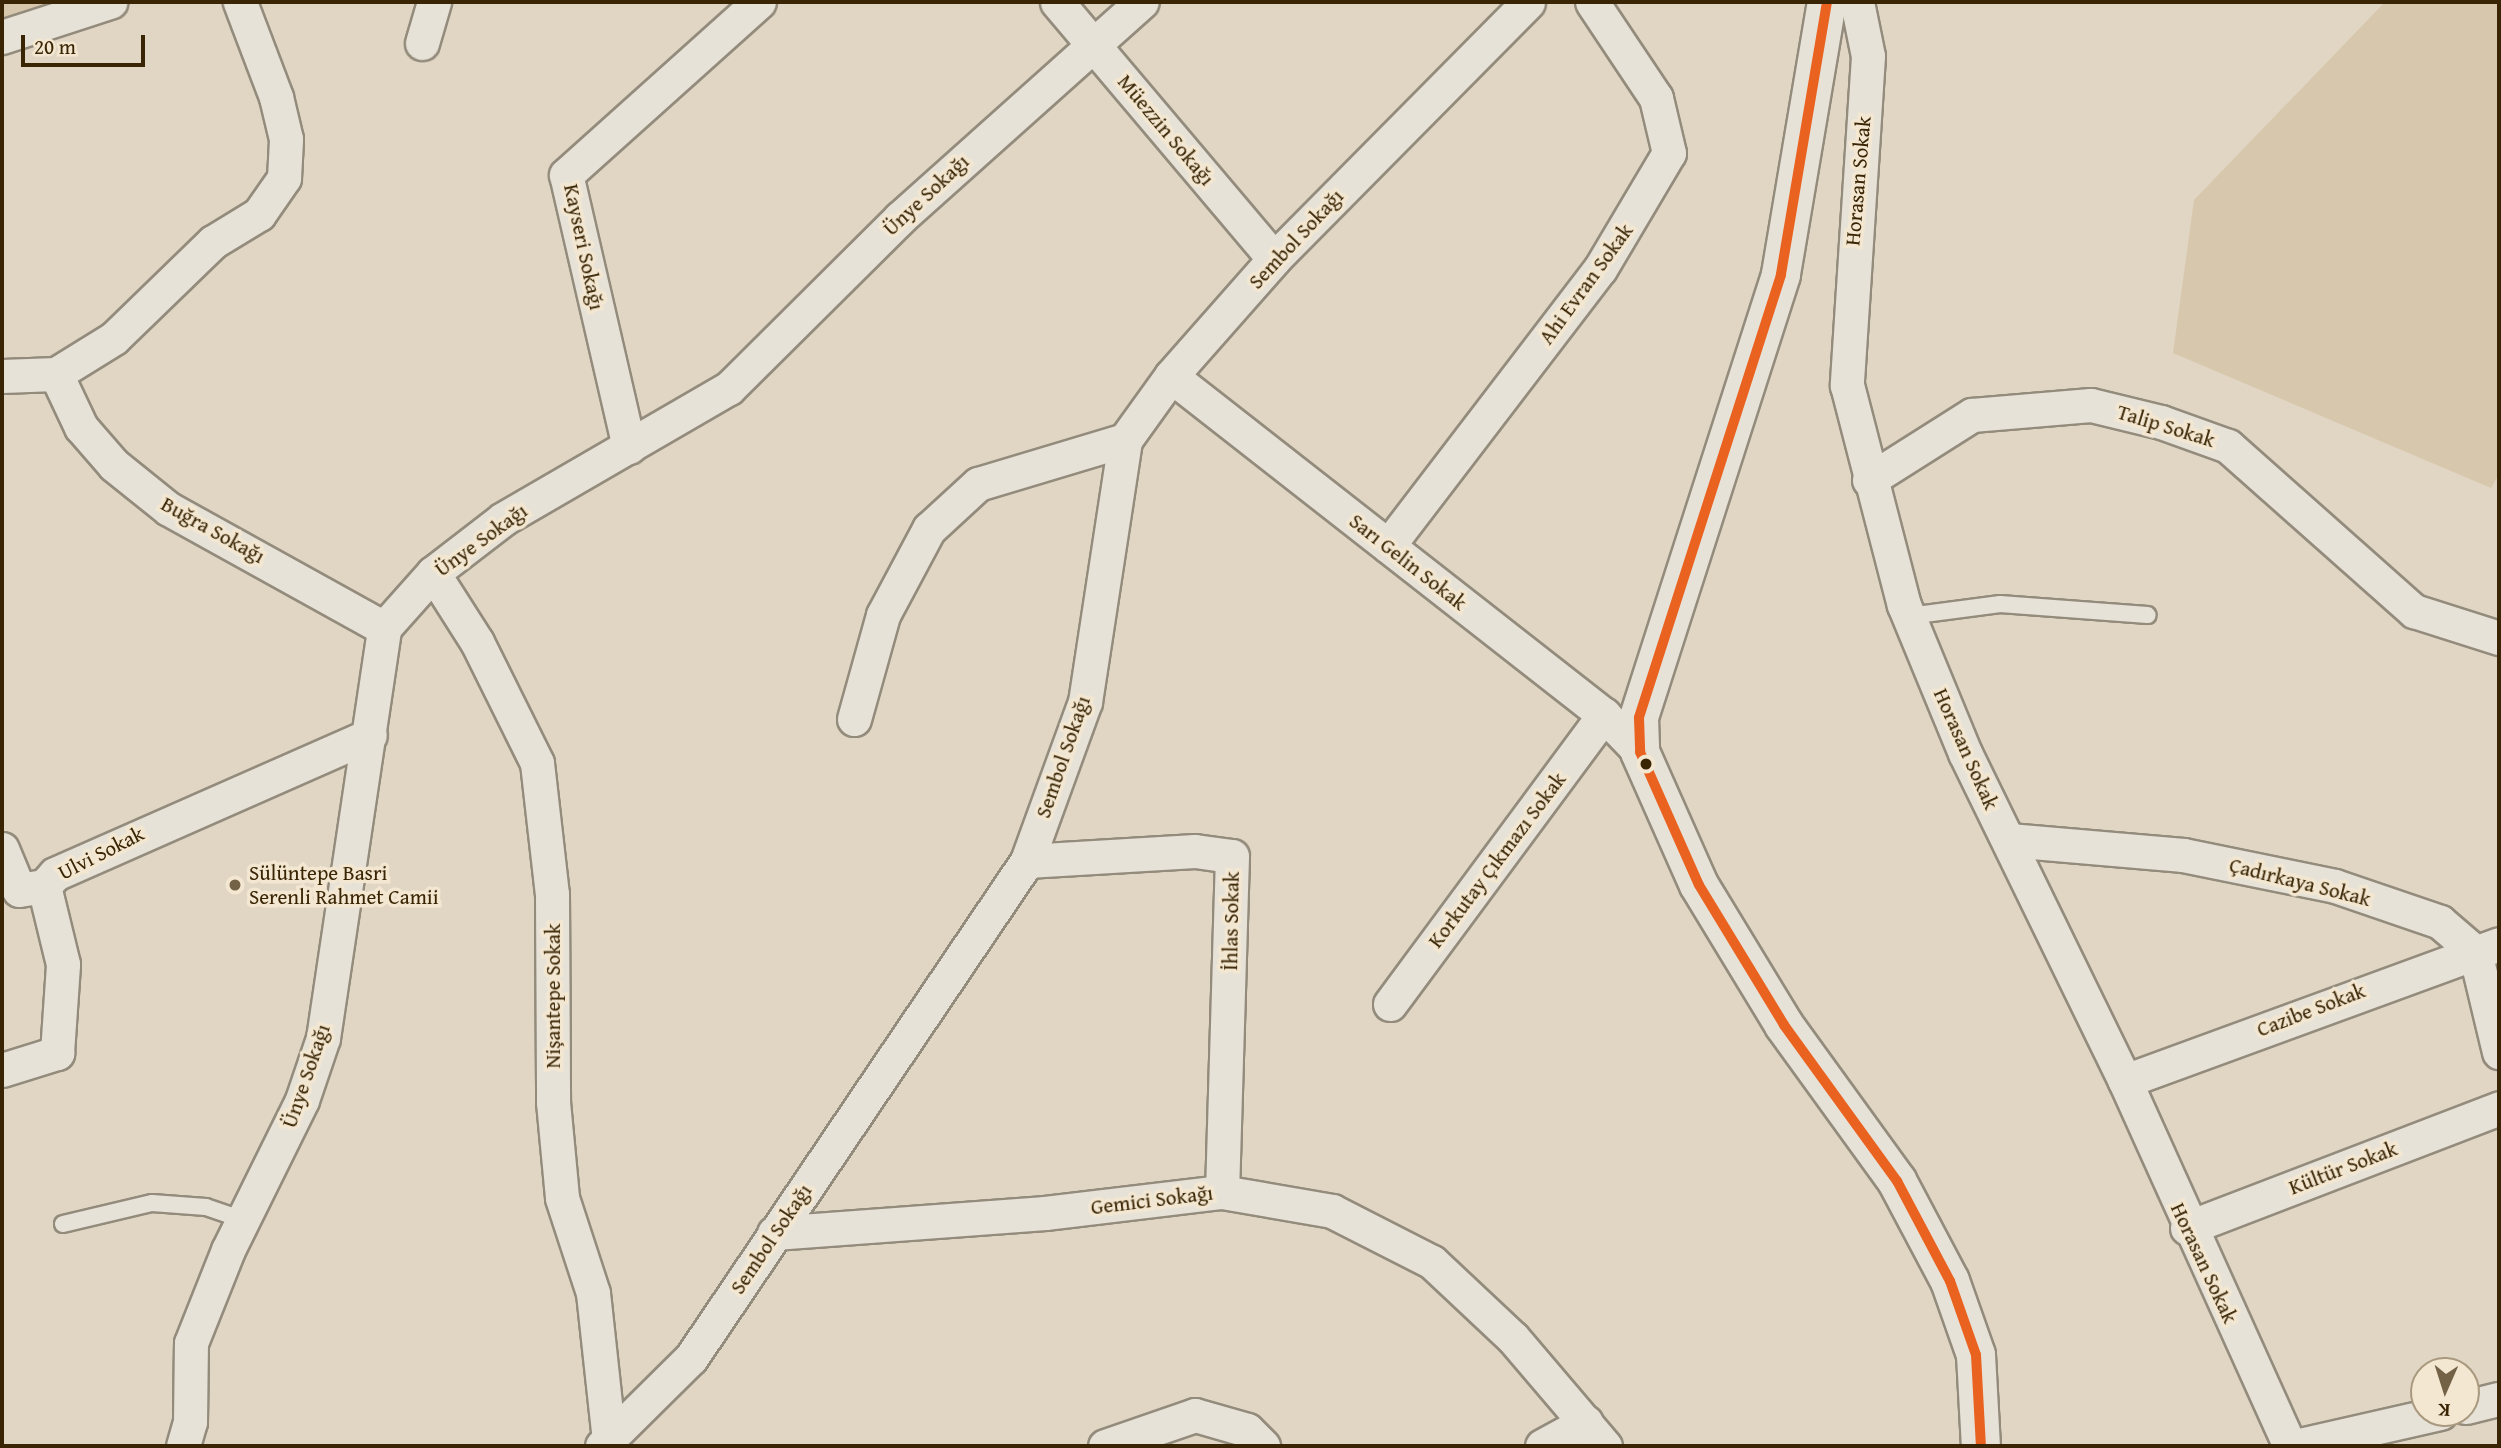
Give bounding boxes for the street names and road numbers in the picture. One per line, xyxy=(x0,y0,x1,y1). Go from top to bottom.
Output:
street label: Müezzin Sokağı xyxy=(1112,69,1220,191)
street label: Horasan Sokak xyxy=(1840,115,1876,247)
street label: Ünye Sokağı xyxy=(878,149,974,241)
street label: Kayseri Sokağı xyxy=(558,182,610,312)
street label: Sembol Sokağı xyxy=(1243,184,1349,294)
street label: Ahi Evran Sokak xyxy=(1534,219,1638,349)
street label: Talip Sokak xyxy=(2114,399,2218,453)
street label: Buğra Sokağı xyxy=(157,491,269,569)
street label: Ünye Sokağı xyxy=(430,498,532,582)
street label: Sarı Gelin Sokak xyxy=(1344,508,1472,616)
street label: Horasan Sokak xyxy=(1928,685,2004,813)
street label: Sembol Sokağı xyxy=(1030,693,1096,821)
street label: Korkutay Çıkmazı Sokak xyxy=(1423,767,1571,953)
street label: Ulvi Sokak xyxy=(54,821,148,885)
street label: Çadırkaya Sokak xyxy=(2227,852,2373,912)
street label: İhlas Sokak xyxy=(1218,871,1244,971)
street label: Nişantepe Sokak xyxy=(540,924,566,1068)
street label: Cazibe Sokak xyxy=(2253,978,2369,1042)
street label: Ünye Sokağı xyxy=(276,1021,336,1131)
street label: Kültür Sokak xyxy=(2285,1136,2401,1200)
street label: Sembol Sokağı xyxy=(725,1179,817,1299)
street label: Gemici Sokağı xyxy=(1089,1180,1215,1220)
street label: Horasan Sokak xyxy=(2165,1199,2243,1327)

